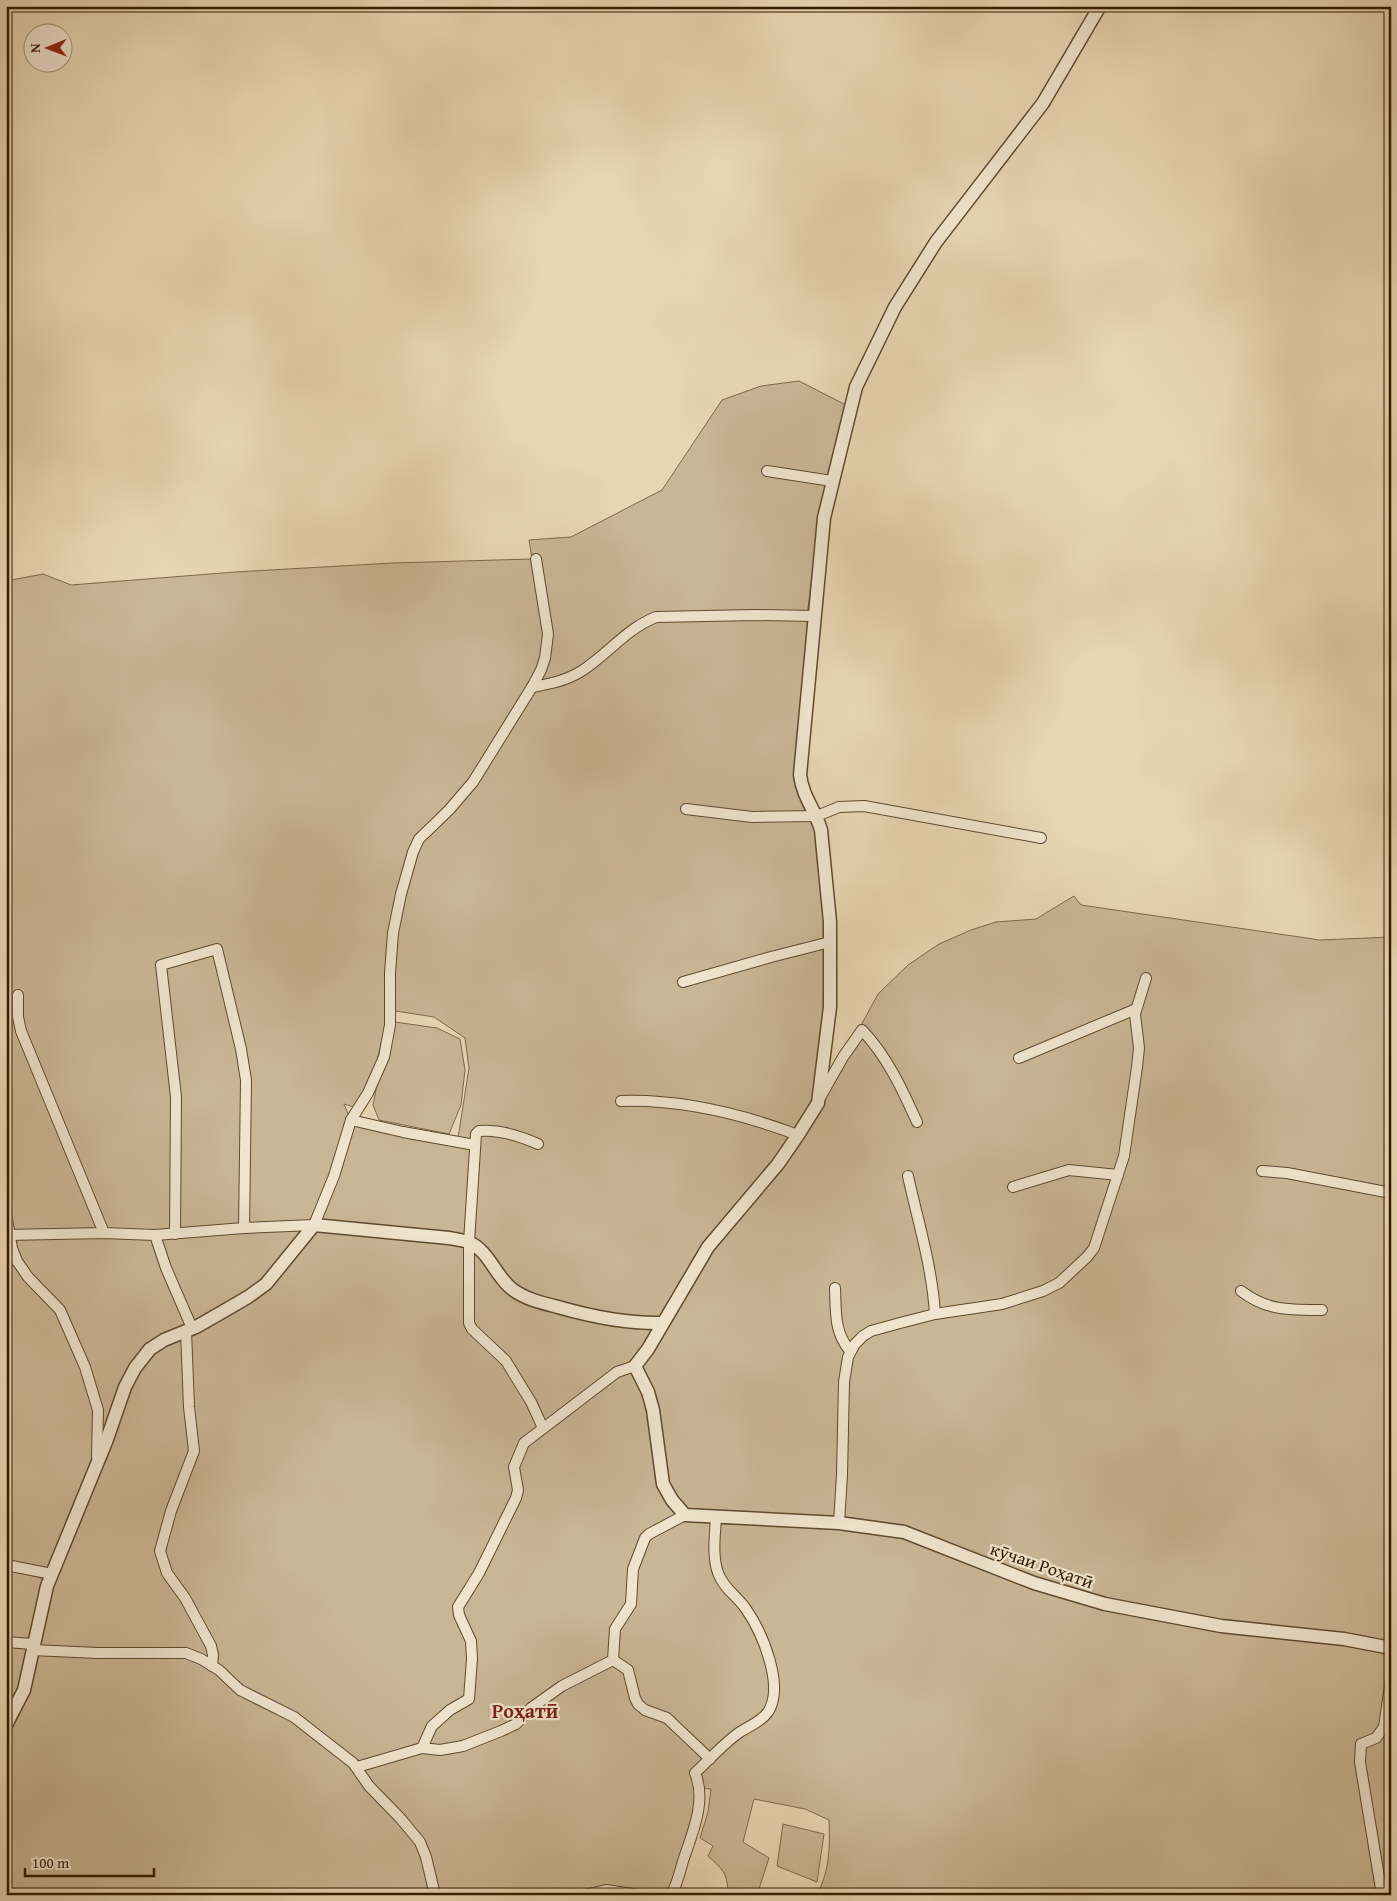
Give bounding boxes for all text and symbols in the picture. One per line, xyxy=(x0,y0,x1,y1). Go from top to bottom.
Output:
north arrow xyxy=(22,22,72,72)
text: N xyxy=(25,43,45,53)
street label: кӯчаи Роҳатӣ xyxy=(987,1535,1098,1595)
district label: Роҳатӣ xyxy=(492,1696,559,1725)
scale bar xyxy=(25,1846,154,1878)
text: 100 m xyxy=(32,1852,70,1873)

